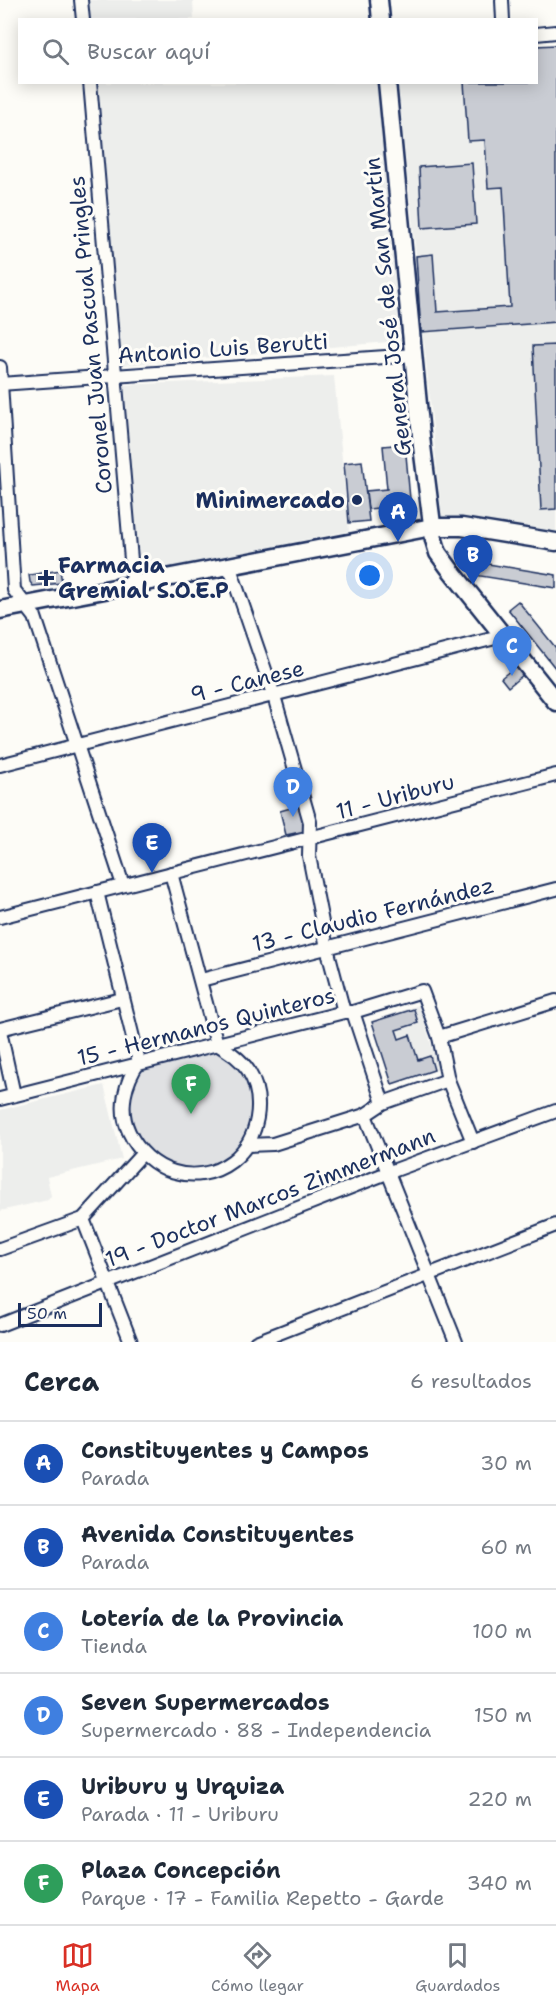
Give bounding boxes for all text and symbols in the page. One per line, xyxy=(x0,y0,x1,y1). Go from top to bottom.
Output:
search box xyxy=(18,18,538,84)
icon: search xyxy=(39,35,72,68)
text: Buscar aquí xyxy=(87,37,210,66)
street label: General José de San Martín xyxy=(357,156,418,458)
street label: Coronel Juan Pascual Pringles xyxy=(62,175,119,495)
street label: Antonio Luis Berutti xyxy=(117,327,329,370)
place label: Minimercado xyxy=(195,486,345,515)
pin: A xyxy=(378,492,418,542)
marker: Minimercado xyxy=(350,493,364,507)
pin: B xyxy=(454,536,492,585)
place label: Farmacia Gremial S.O.E.P xyxy=(58,551,229,605)
your location xyxy=(355,561,384,590)
marker: Farmacia Gremial S.O.E.P xyxy=(39,571,53,585)
pin: C xyxy=(492,626,532,676)
street label: 9 - Canese xyxy=(187,653,307,710)
street label: 11 - Uriburu xyxy=(333,767,458,826)
pin: D xyxy=(274,768,312,817)
pin: E xyxy=(132,824,172,873)
street label: 13 - Claudio Fernández xyxy=(249,870,497,959)
street label: 15 - Hermanos Quinteros xyxy=(74,980,338,1073)
pin: F xyxy=(172,1064,210,1114)
street label: 19 - Doctor Marcos Zimmermann xyxy=(101,1121,439,1274)
scale bar xyxy=(18,1300,102,1328)
text: 50 m xyxy=(27,1303,67,1324)
text: Cerca xyxy=(24,1364,99,1399)
text: 6 resultados xyxy=(410,1368,532,1394)
text: Constituyentes y Campos xyxy=(81,1436,369,1465)
text: A xyxy=(36,1450,51,1476)
text: 30 m xyxy=(480,1450,532,1476)
text: Parada xyxy=(81,1465,149,1491)
text: Avenida Constituyentes xyxy=(81,1520,354,1549)
text: B xyxy=(37,1534,50,1560)
text: 60 m xyxy=(480,1534,532,1560)
text: Parada xyxy=(81,1549,149,1575)
text: Lotería de la Provincia xyxy=(81,1604,343,1633)
text: C xyxy=(37,1618,50,1644)
text: 100 m xyxy=(472,1618,532,1644)
text: Tienda xyxy=(81,1633,147,1659)
text: Seven Supermercados xyxy=(81,1688,330,1717)
text: D xyxy=(36,1702,51,1728)
text: 150 m xyxy=(474,1702,532,1728)
text: Supermercado · 88 - Independencia xyxy=(81,1717,431,1743)
text: Uriburu y Urquiza xyxy=(81,1772,284,1801)
text: E xyxy=(37,1786,50,1812)
text: 220 m xyxy=(468,1786,532,1812)
text: Parada · 11 - Uriburu xyxy=(81,1801,279,1827)
text: Plaza Concepción xyxy=(81,1856,281,1885)
text: F xyxy=(38,1870,49,1896)
text: 340 m xyxy=(467,1870,532,1896)
text: Parque · 17 - Familia Repetto - Garde xyxy=(81,1885,444,1911)
tab: Mapa xyxy=(56,1939,100,1996)
tab: Cómo llegar xyxy=(211,1939,304,1996)
tab: Guardados xyxy=(415,1939,500,1996)

